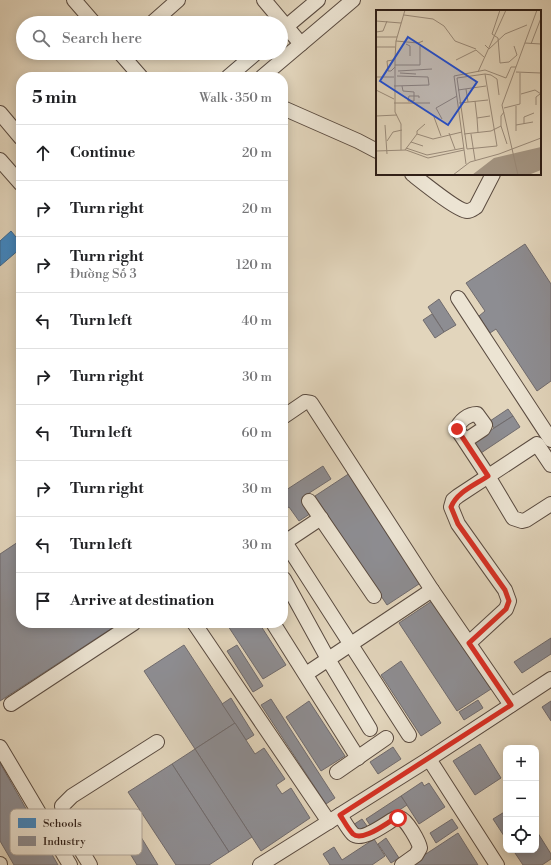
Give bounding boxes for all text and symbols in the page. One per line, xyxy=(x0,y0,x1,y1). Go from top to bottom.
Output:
inset map xyxy=(376,10,541,175)
search box xyxy=(16,16,288,60)
icon: search xyxy=(30,27,52,49)
text: Search here xyxy=(62,29,142,48)
text: 5 min xyxy=(32,87,77,109)
text: Walk · 350 m xyxy=(199,90,272,106)
icon: ahead xyxy=(32,142,54,164)
text: Continue xyxy=(70,143,135,162)
text: 20 m xyxy=(242,145,272,161)
icon: right xyxy=(32,198,54,220)
text: Turn right xyxy=(70,199,144,218)
text: 20 m xyxy=(242,201,272,217)
text: Turn right xyxy=(70,247,144,266)
icon: right xyxy=(32,254,54,276)
text: 120 m xyxy=(236,257,272,273)
text: Đường Số 3 xyxy=(70,266,137,282)
icon: left xyxy=(32,310,54,332)
text: Turn left xyxy=(70,311,132,330)
text: 40 m xyxy=(242,313,272,329)
icon: right xyxy=(32,366,54,388)
text: Turn right xyxy=(70,367,144,386)
text: 30 m xyxy=(242,369,272,385)
route end xyxy=(448,420,466,438)
icon: left xyxy=(32,422,54,444)
text: Turn left xyxy=(70,423,132,442)
text: 60 m xyxy=(241,425,272,441)
icon: right xyxy=(32,478,54,500)
text: Turn right xyxy=(70,479,144,498)
text: 30 m xyxy=(242,481,272,497)
icon: left xyxy=(32,534,54,556)
text: Turn left xyxy=(70,535,132,554)
text: 30 m xyxy=(242,537,272,553)
icon: arrive xyxy=(32,590,54,612)
text: Arrive at destination xyxy=(70,591,214,610)
map controls xyxy=(503,745,539,853)
button: + xyxy=(503,745,539,781)
button: − xyxy=(503,781,539,817)
legend xyxy=(10,809,142,855)
route start xyxy=(389,809,407,827)
text: Schools xyxy=(43,817,82,831)
button: locate xyxy=(503,817,539,853)
text: Industry xyxy=(43,835,86,849)

